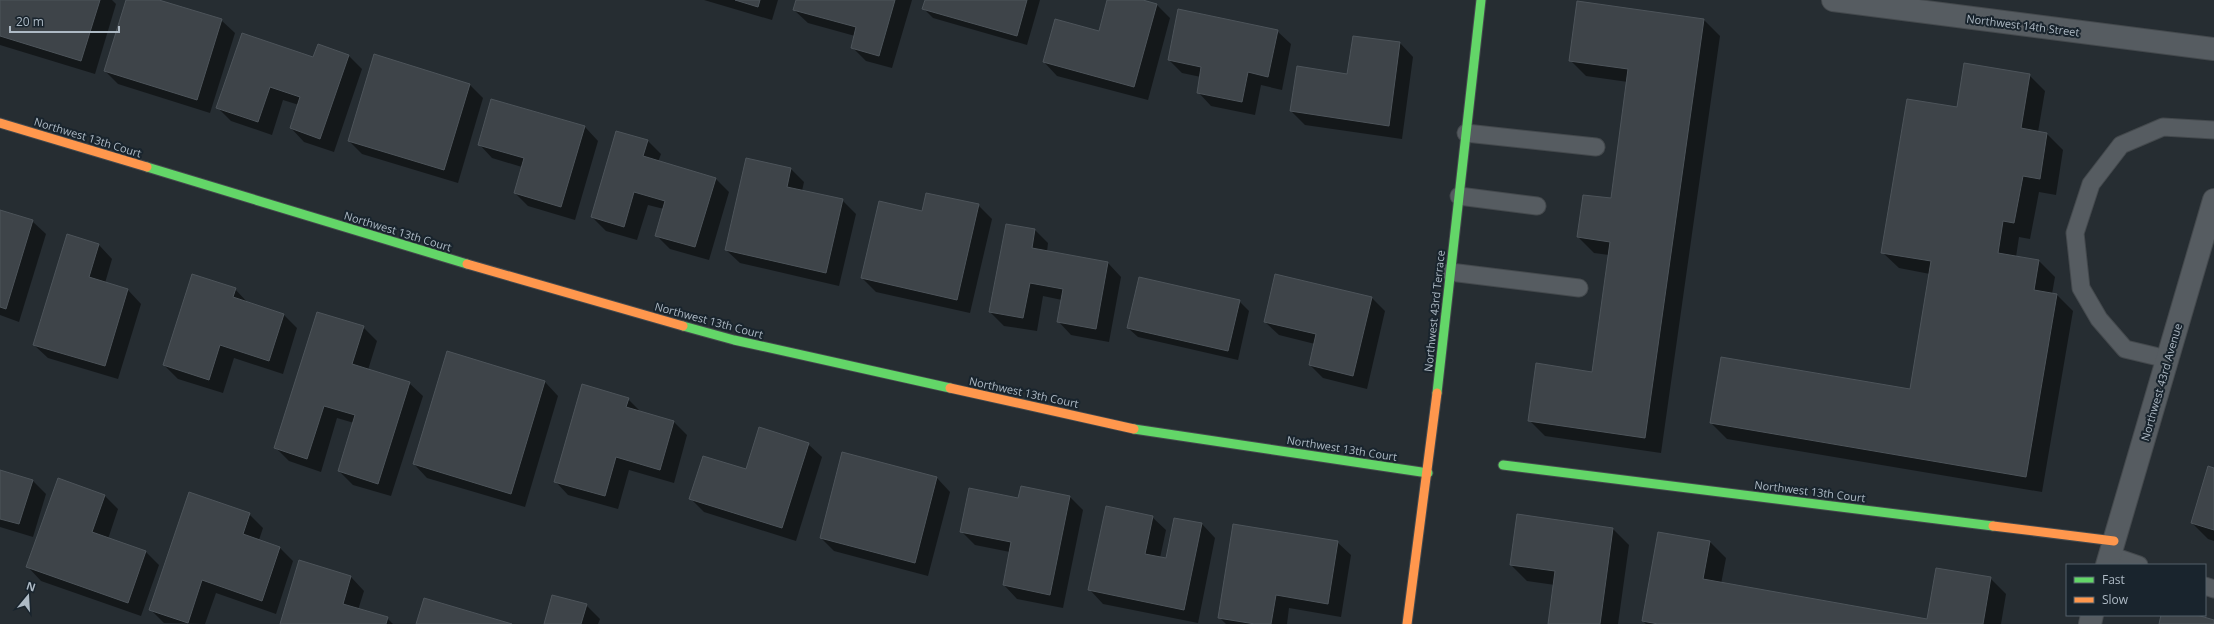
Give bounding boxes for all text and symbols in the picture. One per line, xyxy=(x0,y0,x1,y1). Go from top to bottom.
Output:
scale bar xyxy=(10,8,119,34)
street label: Northwest 14th Street xyxy=(1966,11,2080,39)
text: 20 m xyxy=(16,13,44,30)
street label: Northwest 13th Court xyxy=(32,114,144,161)
street label: Northwest 13th Court xyxy=(342,208,454,255)
street label: Northwest 43rd Terrace xyxy=(1420,249,1448,373)
street label: Northwest 13th Court xyxy=(653,298,765,342)
street label: Northwest 43rd Avenue xyxy=(2137,321,2185,443)
street label: Northwest 13th Court xyxy=(968,373,1080,411)
street label: Northwest 13th Court xyxy=(1286,432,1398,464)
street label: Northwest 13th Court xyxy=(1754,477,1866,505)
legend xyxy=(2066,564,2206,616)
text: Fast xyxy=(2102,571,2125,588)
north arrow xyxy=(8,576,48,616)
text: N xyxy=(25,577,38,595)
text: Slow xyxy=(2102,591,2129,608)

